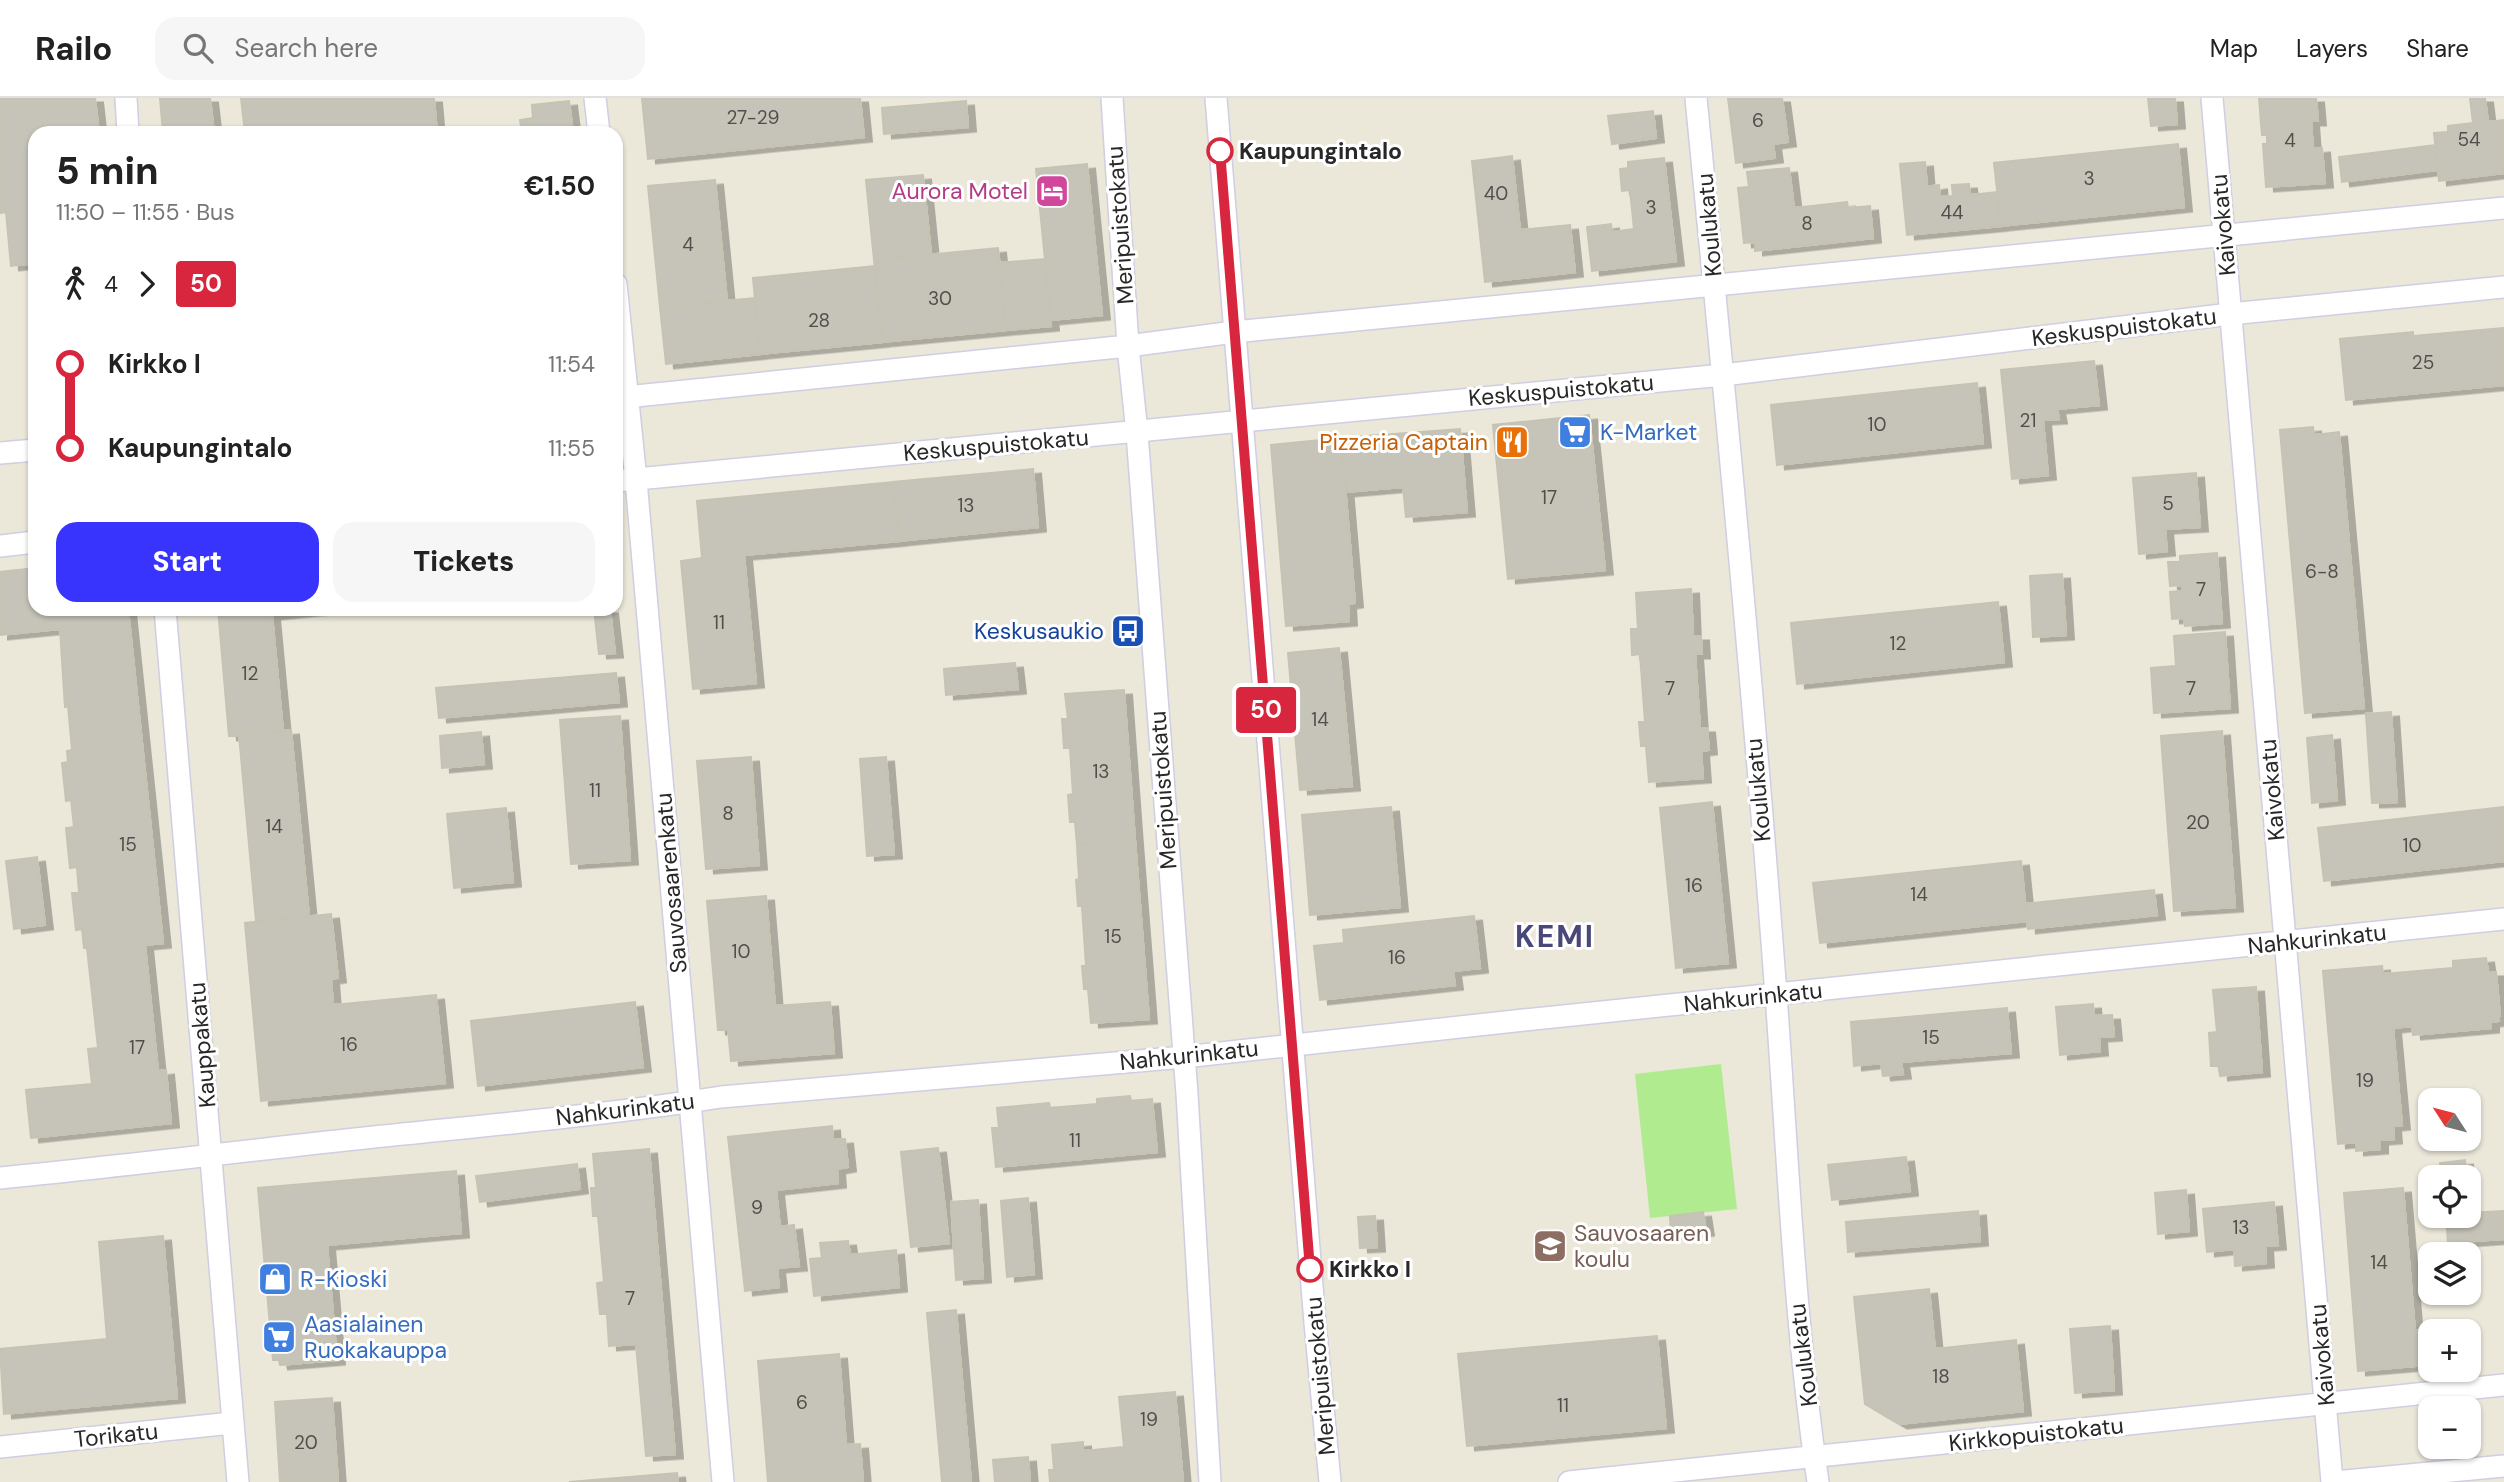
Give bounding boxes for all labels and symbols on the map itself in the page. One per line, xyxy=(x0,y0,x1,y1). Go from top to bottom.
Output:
house number: 27-29 xyxy=(726,105,780,130)
house number: 6 xyxy=(1752,108,1764,133)
house number: 54 xyxy=(2457,127,2481,152)
house number: 4 xyxy=(2284,128,2296,153)
place label: Kaupungintalo xyxy=(1239,136,1402,166)
marker: Kaupungintalo xyxy=(1207,138,1233,164)
street label: Meripuistokatu xyxy=(1099,145,1141,305)
house number: 3 xyxy=(2083,166,2095,191)
hotel icon: Aurora Motel xyxy=(1033,172,1071,210)
street label: Koulukatu xyxy=(1690,172,1728,278)
street label: Kaivokatu xyxy=(2204,173,2242,277)
place label: Aurora Motel xyxy=(892,176,1028,206)
house number: 40 xyxy=(1484,181,1508,206)
house number: 3 xyxy=(1645,195,1657,220)
house number: 44 xyxy=(1940,200,1964,225)
house number: 8 xyxy=(1801,211,1813,236)
house number: 4 xyxy=(682,232,694,257)
house number: 30 xyxy=(928,286,952,311)
street label: Keskuspuistokatu xyxy=(2030,301,2218,353)
house number: 28 xyxy=(808,308,830,333)
house number: 25 xyxy=(2412,350,2434,375)
street label: Keskuspuistokatu xyxy=(1467,367,1655,413)
house number: 21 xyxy=(2020,408,2036,433)
house number: 10 xyxy=(1868,412,1886,437)
supermarket icon: K-Market xyxy=(1556,413,1594,451)
place label: K-Market xyxy=(1600,417,1697,447)
street label: Keskuspuistokatu xyxy=(902,422,1090,468)
restaurant icon: Pizzeria Captain xyxy=(1493,423,1531,461)
place label: Pizzeria Captain xyxy=(1319,427,1488,457)
house number: 17 xyxy=(1541,485,1557,510)
house number: 5 xyxy=(2162,491,2174,516)
house number: 13 xyxy=(957,493,975,518)
house number: 6-8 xyxy=(2305,559,2339,584)
house number: 7 xyxy=(2196,577,2206,602)
house number: 11 xyxy=(713,610,725,635)
bus stop icon: Keskusaukio xyxy=(1109,612,1147,650)
place label: Keskusaukio xyxy=(974,616,1104,646)
house number: 12 xyxy=(1890,631,1906,656)
house number: 12 xyxy=(242,661,258,686)
house number: 7 xyxy=(1665,676,1675,701)
house number: 7 xyxy=(2186,676,2196,701)
line badge: 50 xyxy=(1234,687,1298,733)
house number: 14 xyxy=(1311,707,1329,732)
street label: Meripuistokatu xyxy=(1142,710,1184,870)
street label: Koulukatu xyxy=(1739,737,1777,843)
street label: Kaivokatu xyxy=(2253,738,2291,842)
house number: 13 xyxy=(1092,759,1110,784)
house number: 11 xyxy=(589,778,601,803)
street label: Sauvosaarenkatu xyxy=(648,792,694,974)
house number: 8 xyxy=(722,801,734,826)
house number: 20 xyxy=(2186,810,2210,835)
house number: 14 xyxy=(265,814,283,839)
house number: 15 xyxy=(119,832,137,857)
house number: 10 xyxy=(2403,833,2421,858)
house number: 16 xyxy=(1685,873,1703,898)
house number: 14 xyxy=(1910,882,1928,907)
district label: KEMI xyxy=(1515,917,1595,956)
street label: Nahkurinkatu xyxy=(2246,917,2388,961)
house number: 15 xyxy=(1104,924,1122,949)
house number: 10 xyxy=(732,939,750,964)
house number: 16 xyxy=(1388,945,1406,970)
street label: Nahkurinkatu xyxy=(1682,975,1824,1019)
street label: Kauppakatu xyxy=(182,981,222,1109)
house number: 15 xyxy=(1922,1025,1940,1050)
house number: 16 xyxy=(340,1032,358,1057)
street label: Nahkurinkatu xyxy=(1118,1033,1260,1077)
house number: 17 xyxy=(129,1035,145,1060)
house number: 19 xyxy=(2356,1068,2374,1093)
street label: Nahkurinkatu xyxy=(554,1086,696,1132)
north arrow xyxy=(2418,1088,2482,1152)
house number: 11 xyxy=(1069,1128,1081,1153)
house number: 9 xyxy=(751,1195,763,1220)
house number: 13 xyxy=(2232,1215,2250,1240)
place label: Sauvosaaren koulu xyxy=(1574,1218,1709,1274)
school or university icon: Sauvosaaren koulu xyxy=(1531,1227,1569,1265)
house number: 14 xyxy=(2370,1250,2388,1275)
place label: Kirkko I xyxy=(1329,1254,1411,1284)
marker: Kirkko I xyxy=(1297,1256,1323,1282)
shop icon: R-Kioski xyxy=(256,1260,294,1298)
place label: R-Kioski xyxy=(300,1264,387,1294)
house number: 7 xyxy=(625,1286,635,1311)
street label: Meripuistokatu xyxy=(1298,1296,1342,1456)
street label: Koulukatu xyxy=(1782,1302,1824,1408)
street label: Kaivokatu xyxy=(2303,1303,2341,1407)
place label: Aasialainen Ruokakauppa xyxy=(304,1309,447,1365)
supermarket icon: Aasialainen Ruokakauppa xyxy=(260,1318,298,1356)
house number: 18 xyxy=(1932,1364,1950,1389)
house number: 6 xyxy=(796,1390,808,1415)
house number: 11 xyxy=(1557,1393,1569,1418)
house number: 19 xyxy=(1140,1407,1158,1432)
street label: Kirkkopuistokatu xyxy=(1947,1410,2125,1458)
street label: Torikatu xyxy=(72,1416,160,1454)
house number: 20 xyxy=(294,1430,318,1455)

